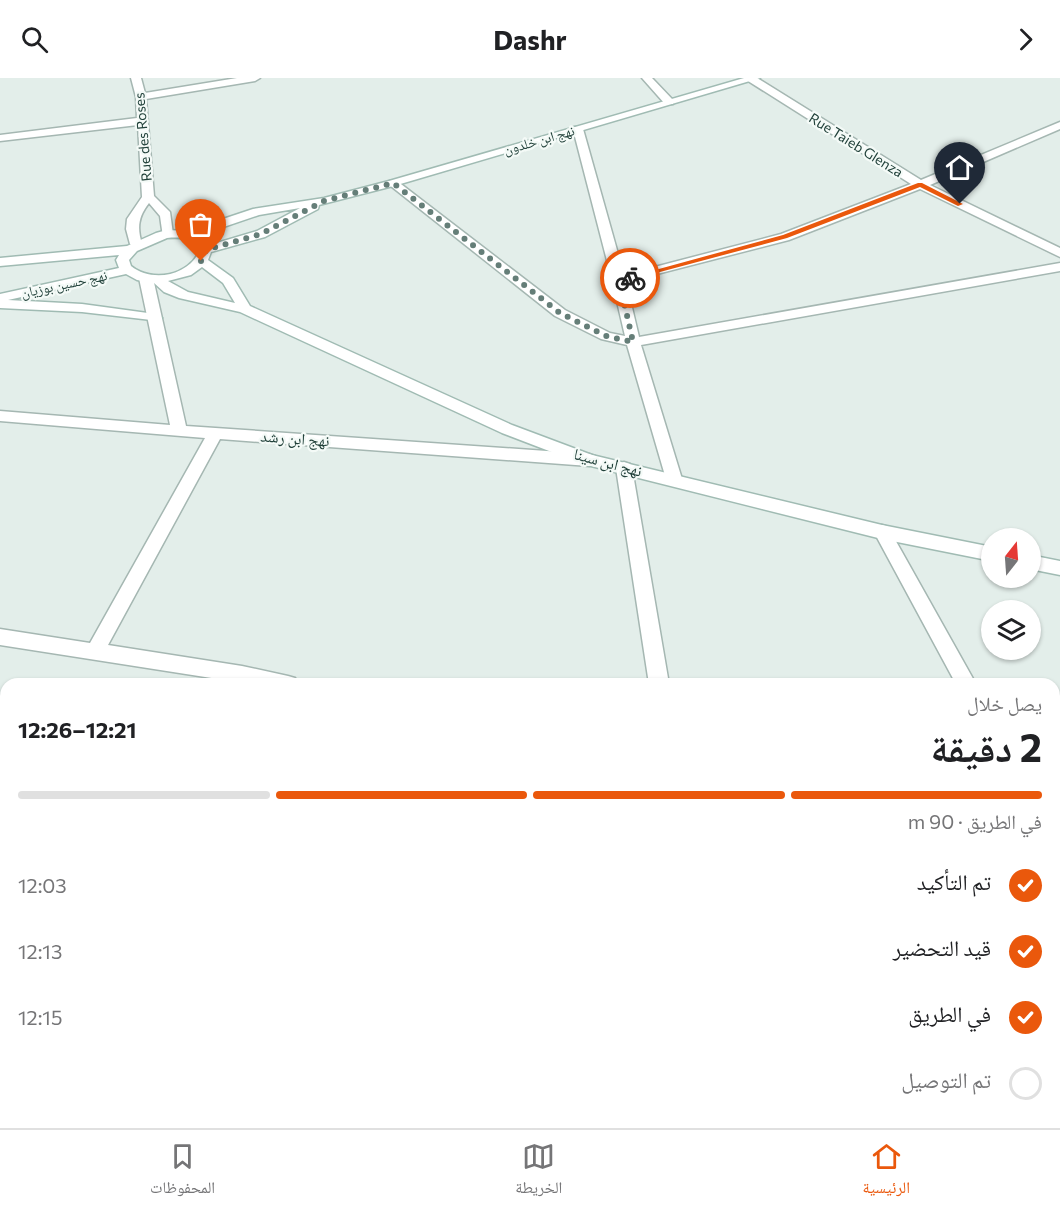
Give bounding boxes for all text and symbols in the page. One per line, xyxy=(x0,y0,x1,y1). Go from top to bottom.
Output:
icon: search xyxy=(18,23,51,56)
text: Dashr xyxy=(493,23,567,56)
icon: forward xyxy=(1009,23,1042,56)
street label: Rue des Roses xyxy=(130,92,155,182)
street label: Rue Taieb Glenza xyxy=(806,109,906,180)
street label: نهج ابن خلدون xyxy=(501,121,577,160)
pin xyxy=(934,142,985,204)
icon: home xyxy=(943,151,976,184)
pin xyxy=(175,199,226,261)
icon: bag xyxy=(184,208,217,241)
courier xyxy=(600,248,660,308)
icon: bike xyxy=(614,262,647,295)
street label: نهج حسين بوزيان xyxy=(19,266,109,303)
street label: نهج ابن رشد xyxy=(260,426,330,451)
street label: نهج ابن سينا xyxy=(571,443,644,482)
north arrow xyxy=(981,528,1041,588)
map controls xyxy=(981,528,1041,660)
button: layers xyxy=(981,600,1041,660)
text: يصل خلال xyxy=(967,691,1042,715)
text: 12:21–12:26 xyxy=(18,716,137,743)
text: 2 دقيقة xyxy=(930,722,1042,770)
text: في الطريق · 90 m xyxy=(908,809,1042,833)
text: تم التأكيد xyxy=(917,868,991,895)
icon: check xyxy=(1009,869,1042,902)
text: 12:03 xyxy=(18,873,67,897)
text: قيد التحضير xyxy=(893,934,991,961)
icon: check xyxy=(1009,935,1042,968)
text: 12:13 xyxy=(18,939,62,963)
text: في الطريق xyxy=(908,1000,991,1027)
icon: check xyxy=(1009,1001,1042,1034)
text: 12:15 xyxy=(18,1005,62,1029)
text: تم التوصيل xyxy=(901,1066,991,1093)
tab: المحفوظات xyxy=(150,1140,215,1203)
tab: الخريطة xyxy=(515,1140,562,1203)
tab: الرئيسية xyxy=(863,1140,910,1203)

